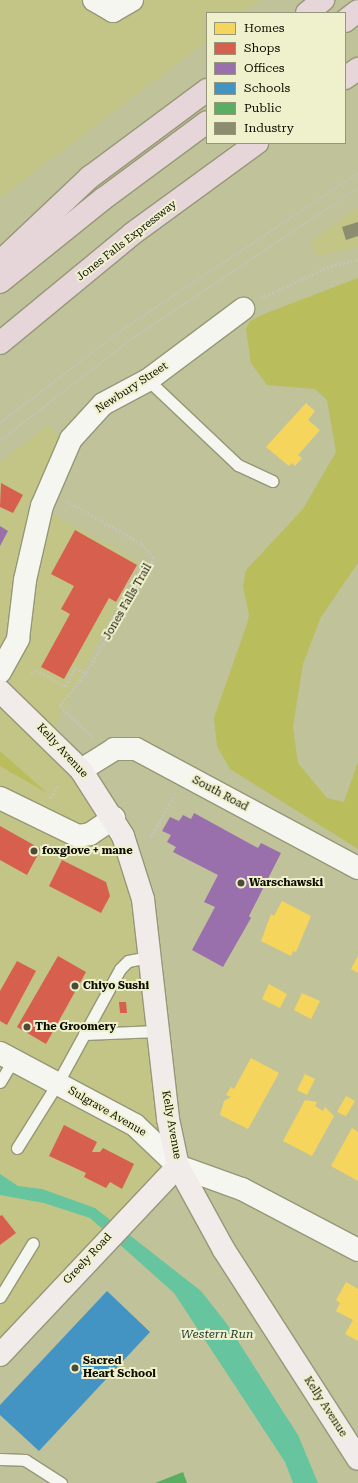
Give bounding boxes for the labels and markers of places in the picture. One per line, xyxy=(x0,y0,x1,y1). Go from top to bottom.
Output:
place label: foxglove + mane xyxy=(42,844,133,858)
marker: foxglove + mane xyxy=(29,846,39,856)
place label: Warschawski xyxy=(249,876,323,890)
marker: Warschawski xyxy=(236,878,246,888)
place label: Chiyo Sushi xyxy=(83,979,149,993)
marker: Chiyo Sushi xyxy=(70,981,80,991)
place label: The Groomery xyxy=(35,1020,116,1034)
marker: The Groomery xyxy=(22,1022,32,1032)
place label: Sacred Heart School xyxy=(83,1355,156,1381)
marker: Sacred Heart School xyxy=(70,1363,80,1373)

